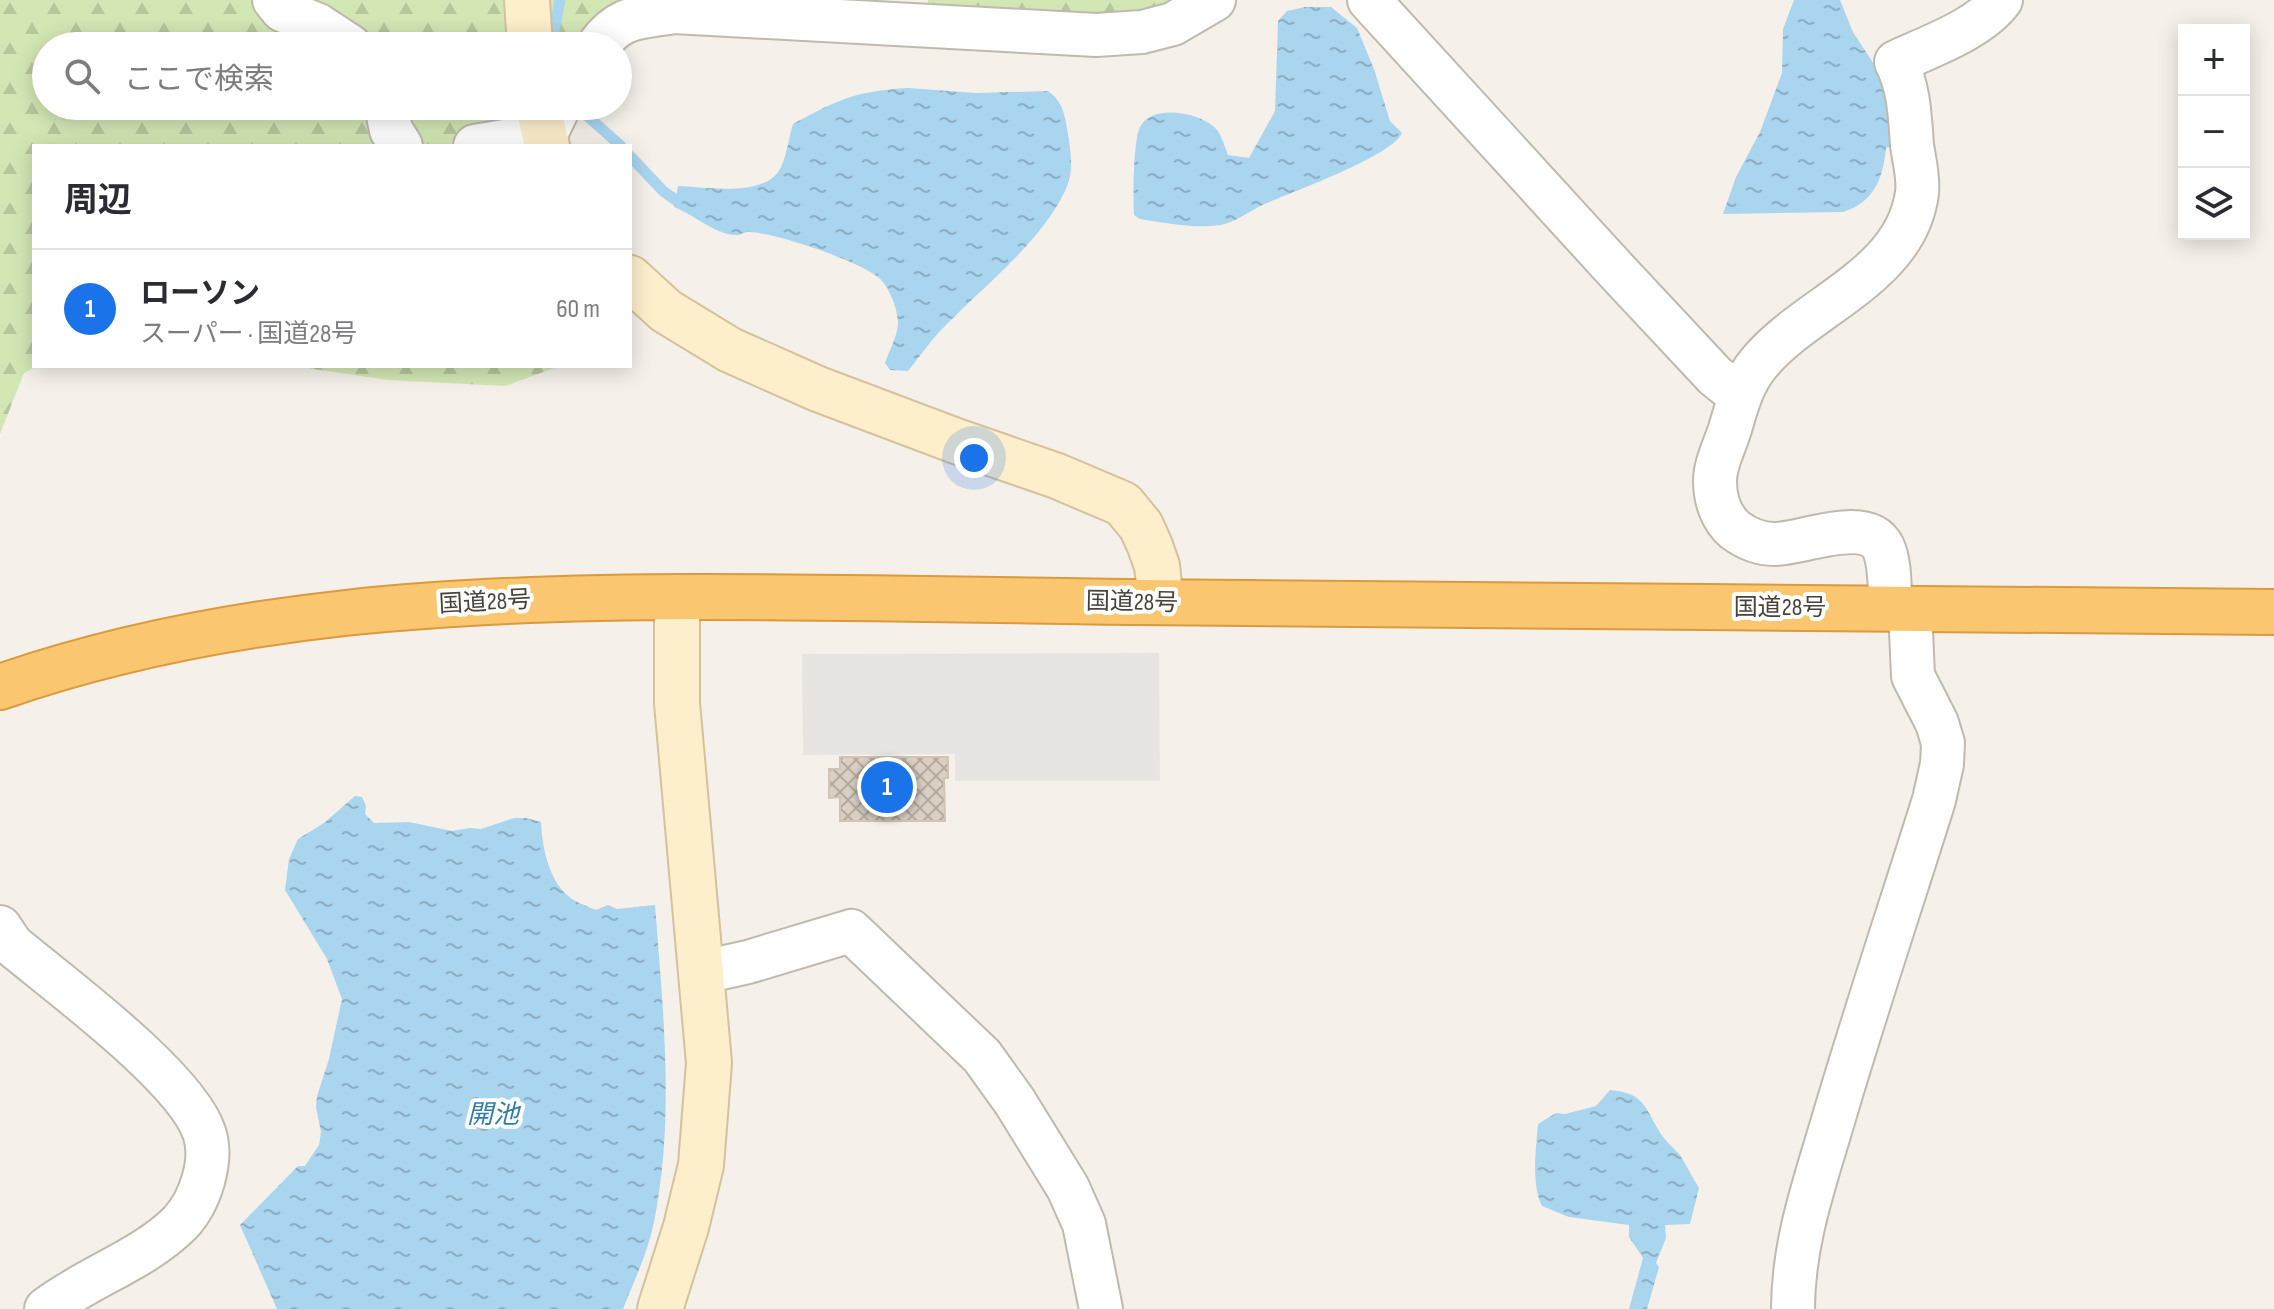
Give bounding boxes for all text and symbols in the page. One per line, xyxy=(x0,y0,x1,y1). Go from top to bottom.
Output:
map controls xyxy=(2178,24,2250,240)
button: + xyxy=(2178,24,2250,96)
search box xyxy=(32,32,632,120)
icon: search xyxy=(60,54,104,98)
text: ここで検索 xyxy=(124,62,274,98)
button: − xyxy=(2178,96,2250,168)
button: layers xyxy=(2178,168,2250,240)
text: 周辺 xyxy=(64,180,132,221)
text: ローソン xyxy=(140,276,260,312)
text: 1 xyxy=(85,294,95,325)
text: 60 m xyxy=(556,294,600,325)
text: スーパー · 国道28号 xyxy=(140,319,357,350)
your location xyxy=(954,438,994,478)
street label: 国道28号 xyxy=(438,585,532,619)
street label: 国道28号 xyxy=(1086,587,1178,617)
street label: 国道28号 xyxy=(1734,593,1826,622)
pin: 1 xyxy=(861,757,913,817)
water label: 開池 xyxy=(467,1100,522,1131)

